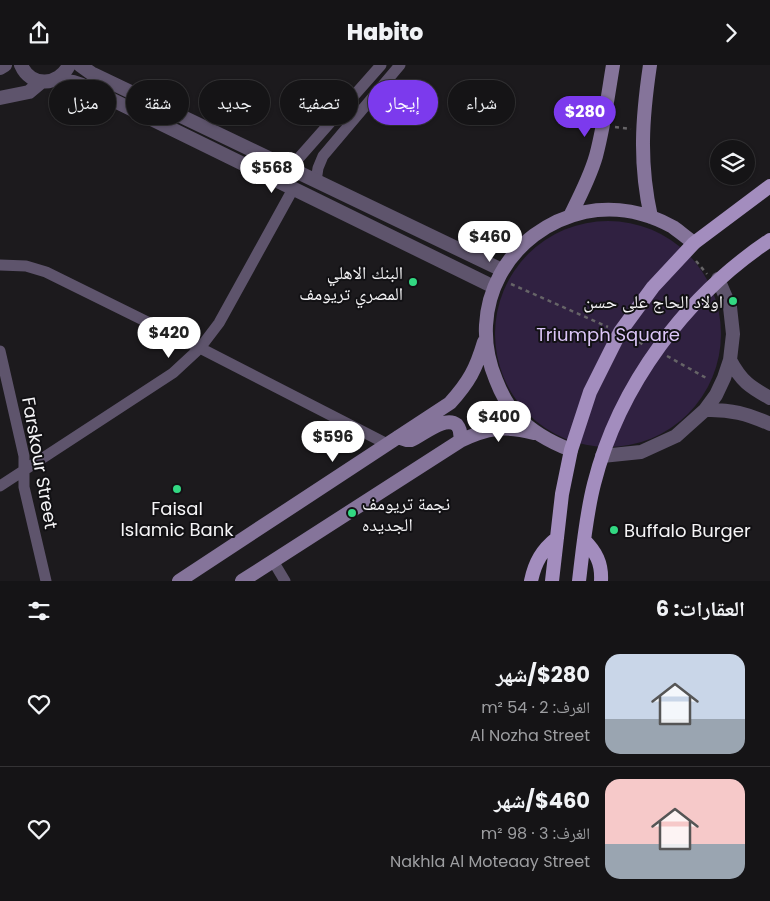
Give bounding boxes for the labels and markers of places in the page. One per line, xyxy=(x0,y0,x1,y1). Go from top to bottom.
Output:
pin: $280 xyxy=(555,95,615,138)
pin: $568 xyxy=(242,151,302,194)
pin: $460 xyxy=(460,221,520,263)
place label: البنك الاهلي المصري تريومف xyxy=(299,260,403,308)
marker: البنك الاهلي المصري تريومف xyxy=(407,276,419,288)
place label: اولاد الحاج على حسن xyxy=(583,289,723,314)
marker: اولاد الحاج على حسن xyxy=(727,295,739,307)
pin: $420 xyxy=(139,317,199,359)
pin: $400 xyxy=(469,401,529,443)
pin: $596 xyxy=(303,421,363,463)
marker: Faisal Islamic Bank xyxy=(171,483,183,495)
place label: نجمة تريومف الجديده xyxy=(362,491,450,537)
place label: Faisal Islamic Bank xyxy=(120,496,234,542)
marker: نجمة تريومف الجديده xyxy=(346,507,358,519)
place label: Buffalo Burger xyxy=(624,518,751,543)
marker: Buffalo Burger xyxy=(608,524,620,536)

